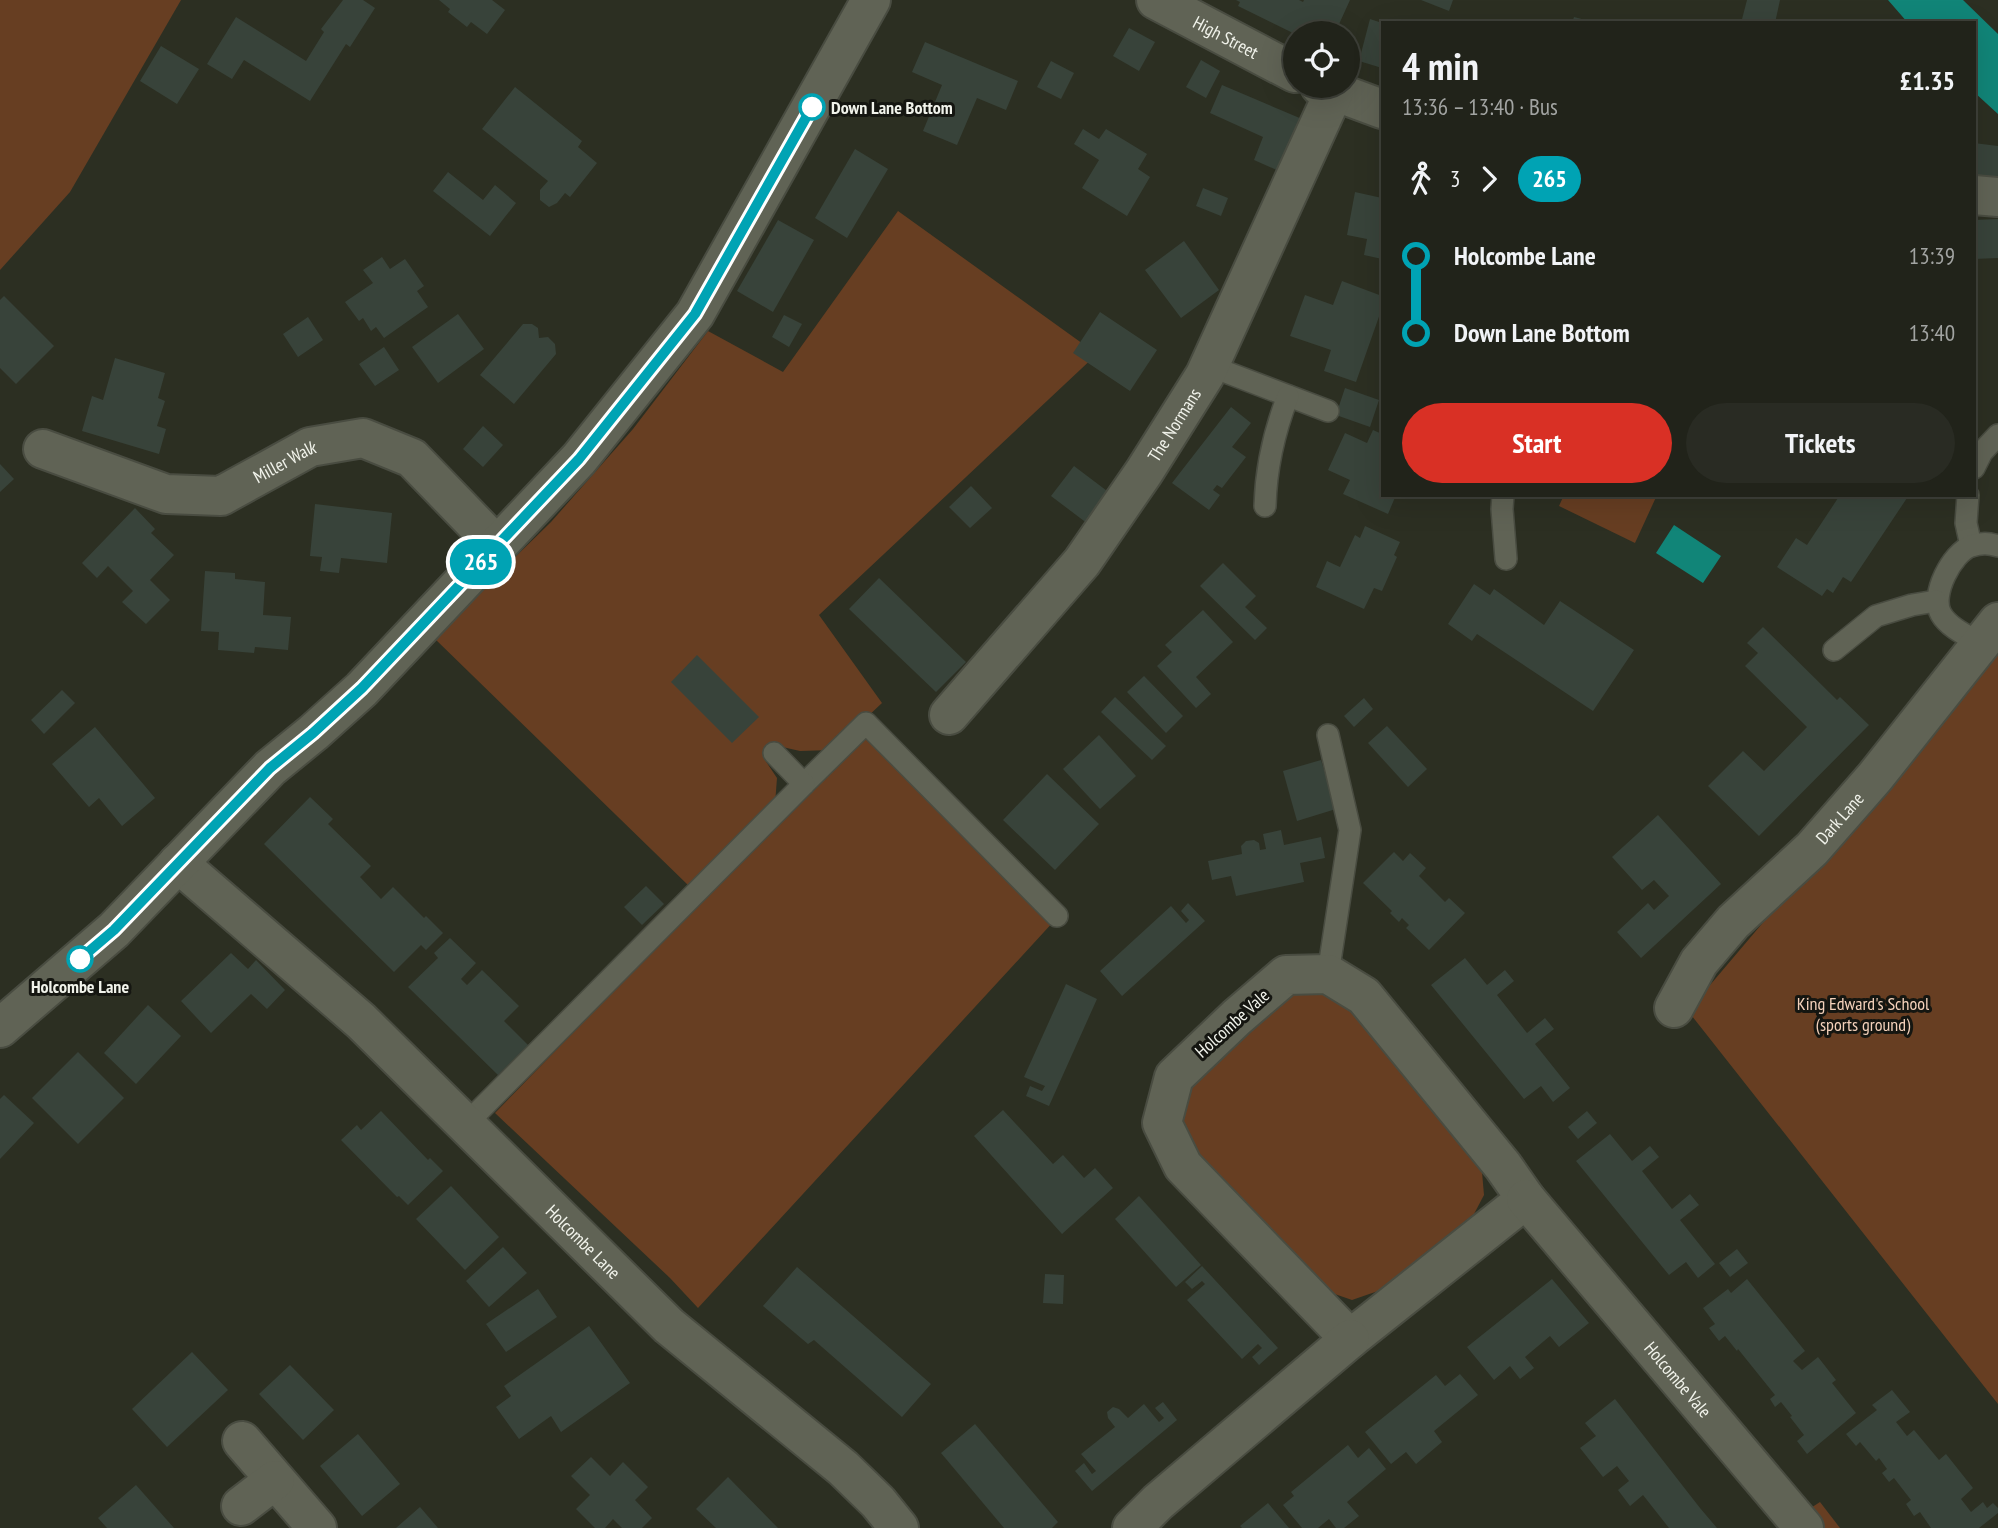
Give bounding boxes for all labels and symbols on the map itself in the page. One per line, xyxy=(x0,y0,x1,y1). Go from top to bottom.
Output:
street label: High Street xyxy=(1189,10,1262,63)
marker: Down Lane Bottom xyxy=(799,94,825,120)
place label: Down Lane Bottom xyxy=(831,96,953,119)
street label: The Normans xyxy=(1142,384,1206,466)
street label: Miller Walk xyxy=(249,435,318,488)
line badge: 265 xyxy=(441,539,521,585)
street label: Dark Lane xyxy=(1810,787,1868,849)
marker: Holcombe Lane xyxy=(67,946,93,972)
place label: Holcombe Lane xyxy=(31,975,129,998)
street label: Holcombe Vale xyxy=(1190,984,1274,1062)
park label: King Edward's School (sports ground) xyxy=(1797,992,1930,1036)
street label: Holcombe Lane xyxy=(541,1199,626,1283)
street label: Holcombe Vale xyxy=(1640,1337,1717,1422)

